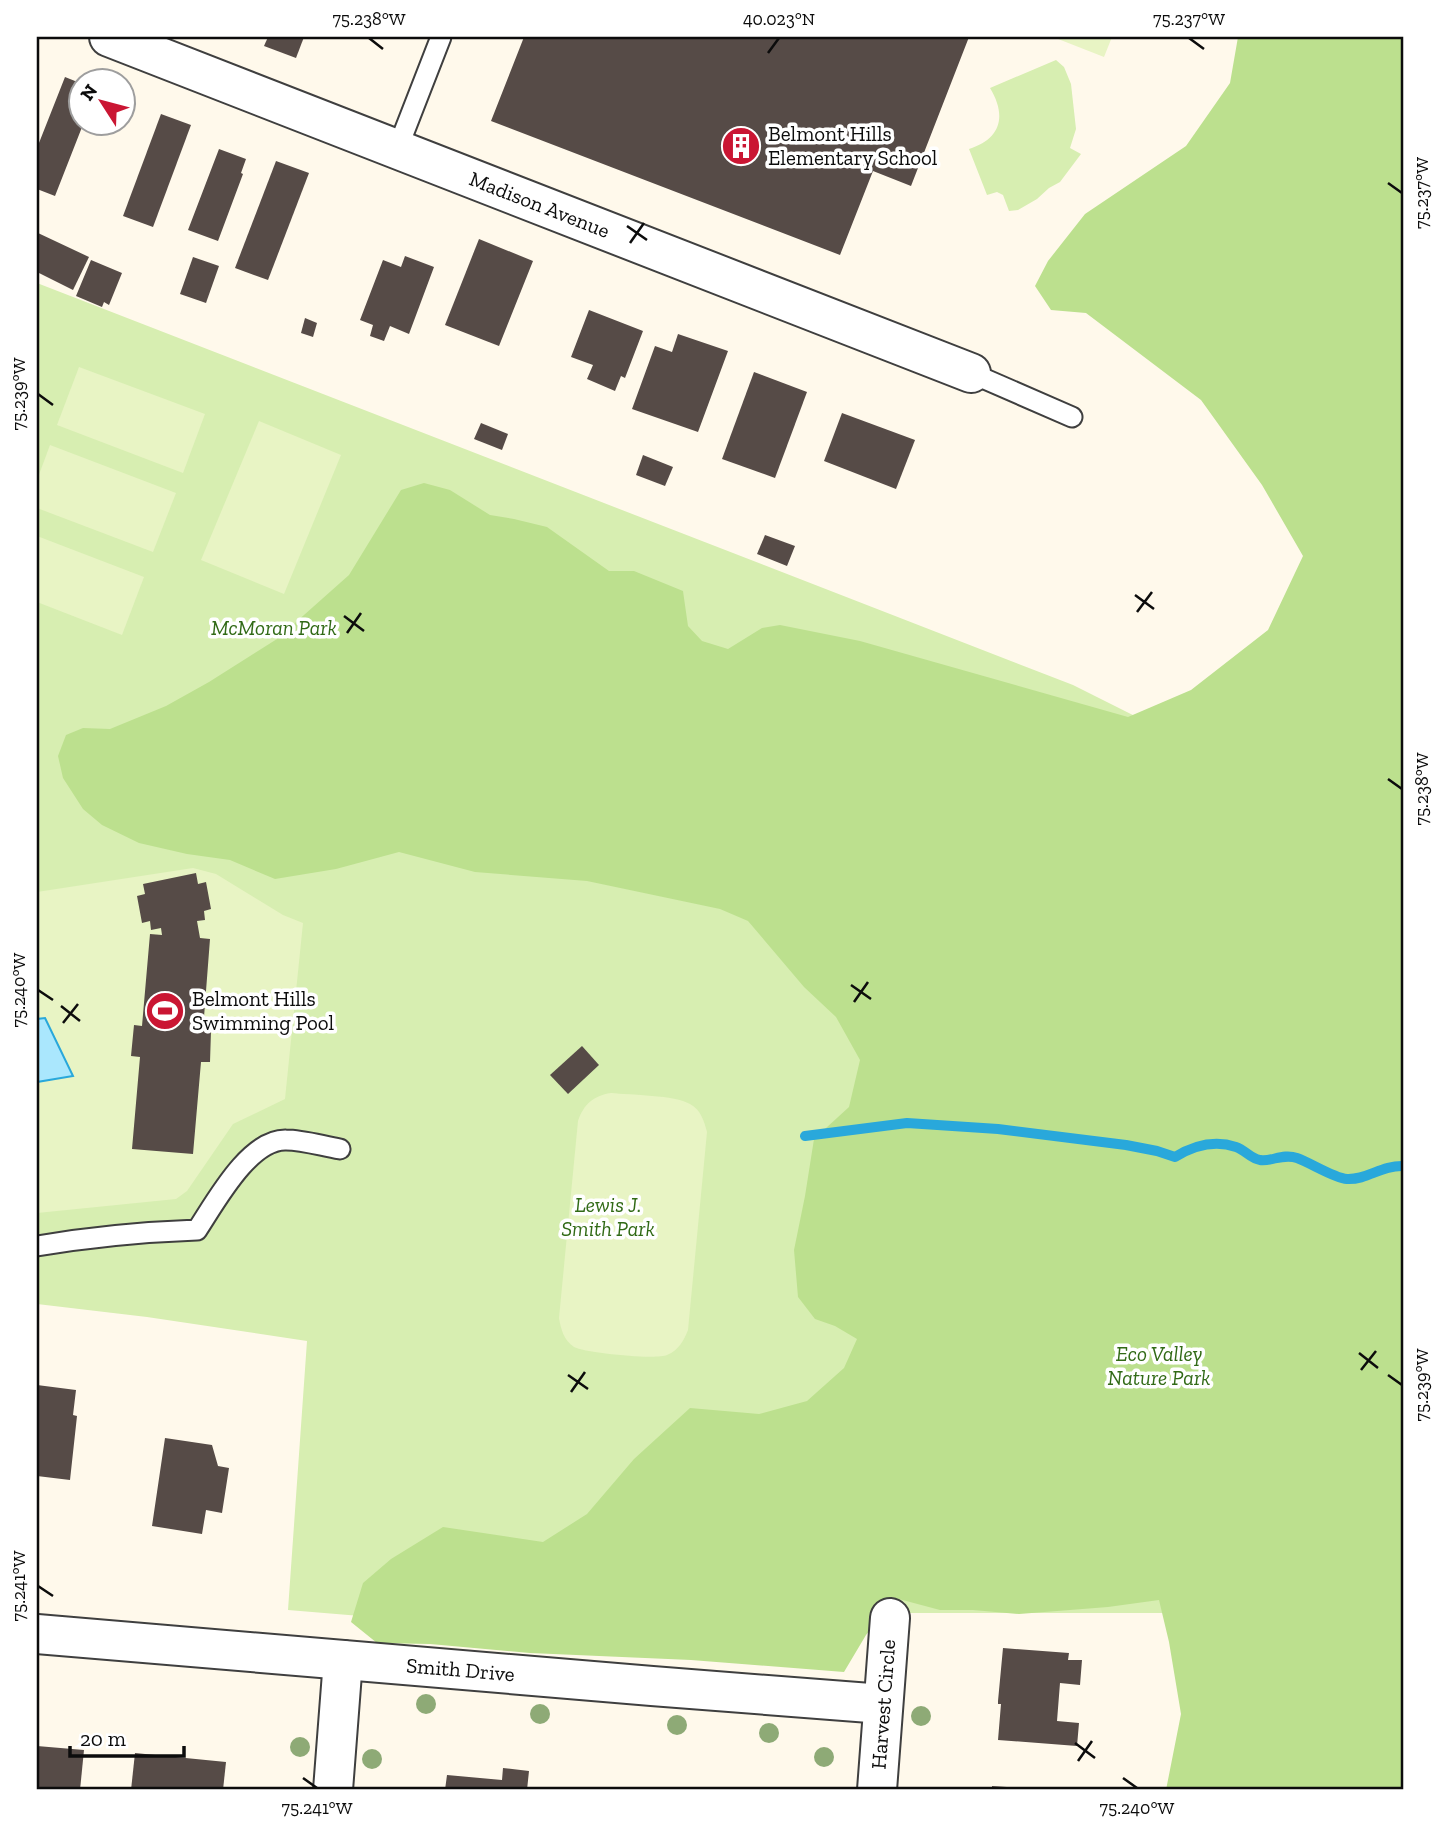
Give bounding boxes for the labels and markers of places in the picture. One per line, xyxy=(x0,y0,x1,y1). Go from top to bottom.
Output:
place label: Belmont Hills Elementary School xyxy=(768,121,938,170)
building icon: Belmont Hills Elementary School xyxy=(720,125,762,167)
place label: Belmont Hills Swimming Pool xyxy=(192,986,335,1035)
sports icon: Belmont Hills Swimming Pool xyxy=(144,990,186,1032)

